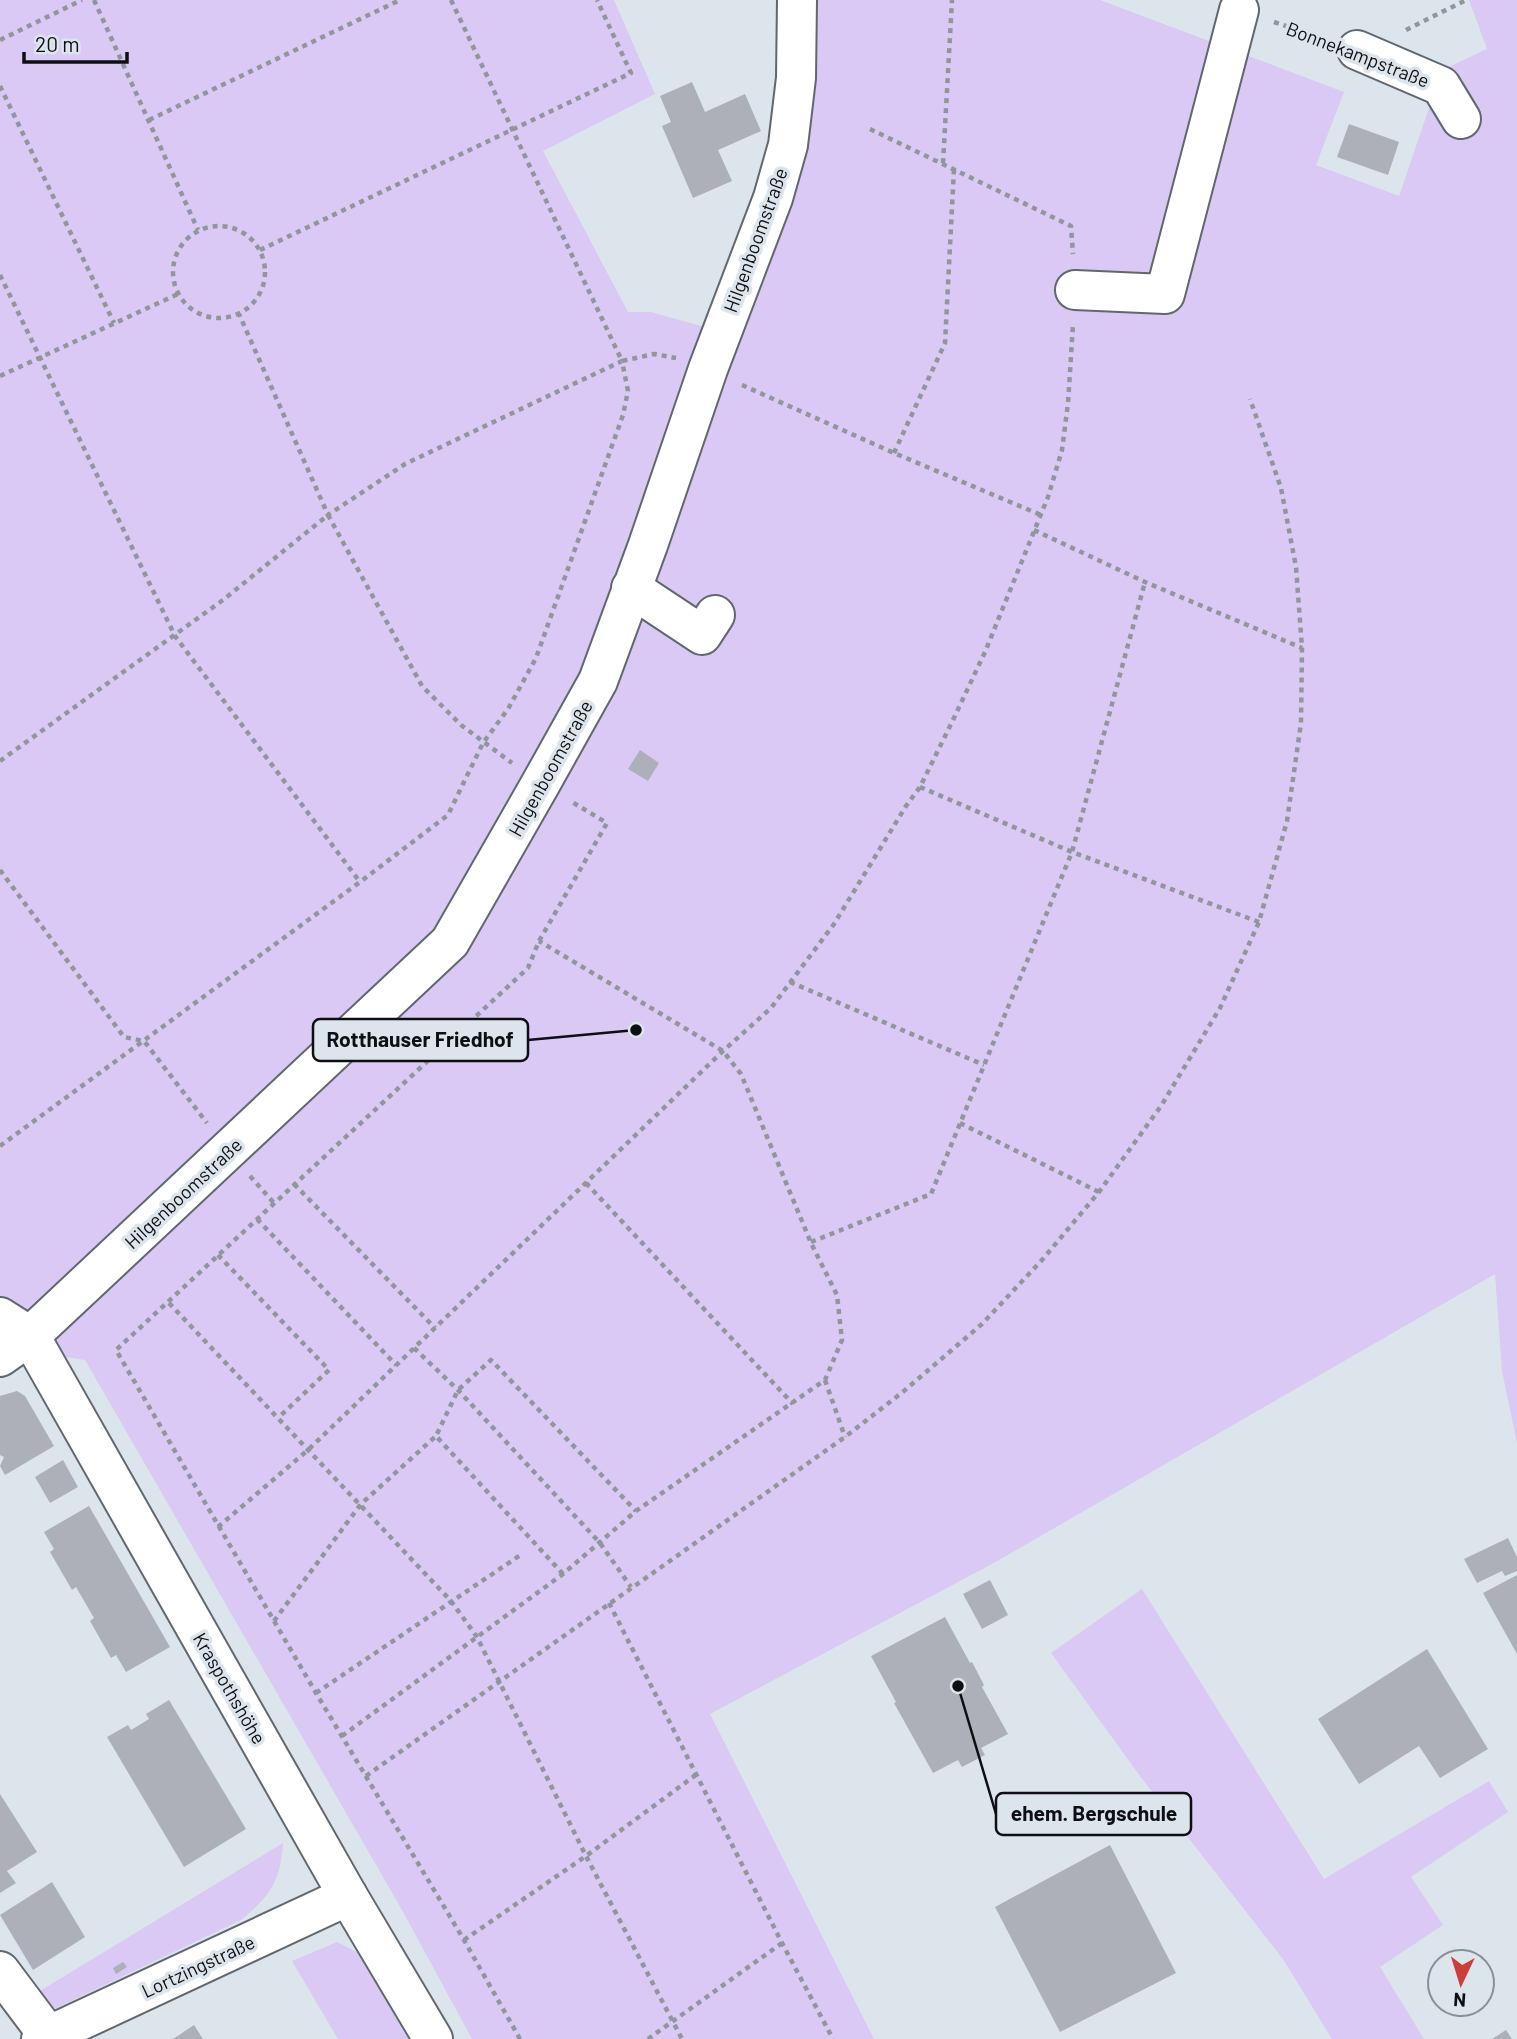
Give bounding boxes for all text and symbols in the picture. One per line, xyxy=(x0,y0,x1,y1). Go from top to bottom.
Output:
street label: Bonnekampstraße xyxy=(1283,16,1433,92)
scale bar xyxy=(24,21,128,65)
text: 20 m xyxy=(35,31,80,56)
street label: Hilgenboomstraße xyxy=(718,165,792,315)
street label: Hilgenboomstraße xyxy=(503,696,597,840)
callout: Rotthauser Friedhof xyxy=(313,1019,528,1061)
text: Rotthauser Friedhof xyxy=(326,1026,514,1051)
street label: Hilgenboomstraße xyxy=(120,1133,246,1253)
street label: Kraspothshöhe xyxy=(189,1628,271,1748)
callout: ehem. Bergschule xyxy=(996,1793,1191,1835)
text: ehem. Bergschule xyxy=(1011,1800,1177,1825)
street label: Lortzingstraße xyxy=(138,1930,258,2002)
north arrow xyxy=(1426,1948,1496,2018)
text: N xyxy=(1453,1989,1467,2012)

